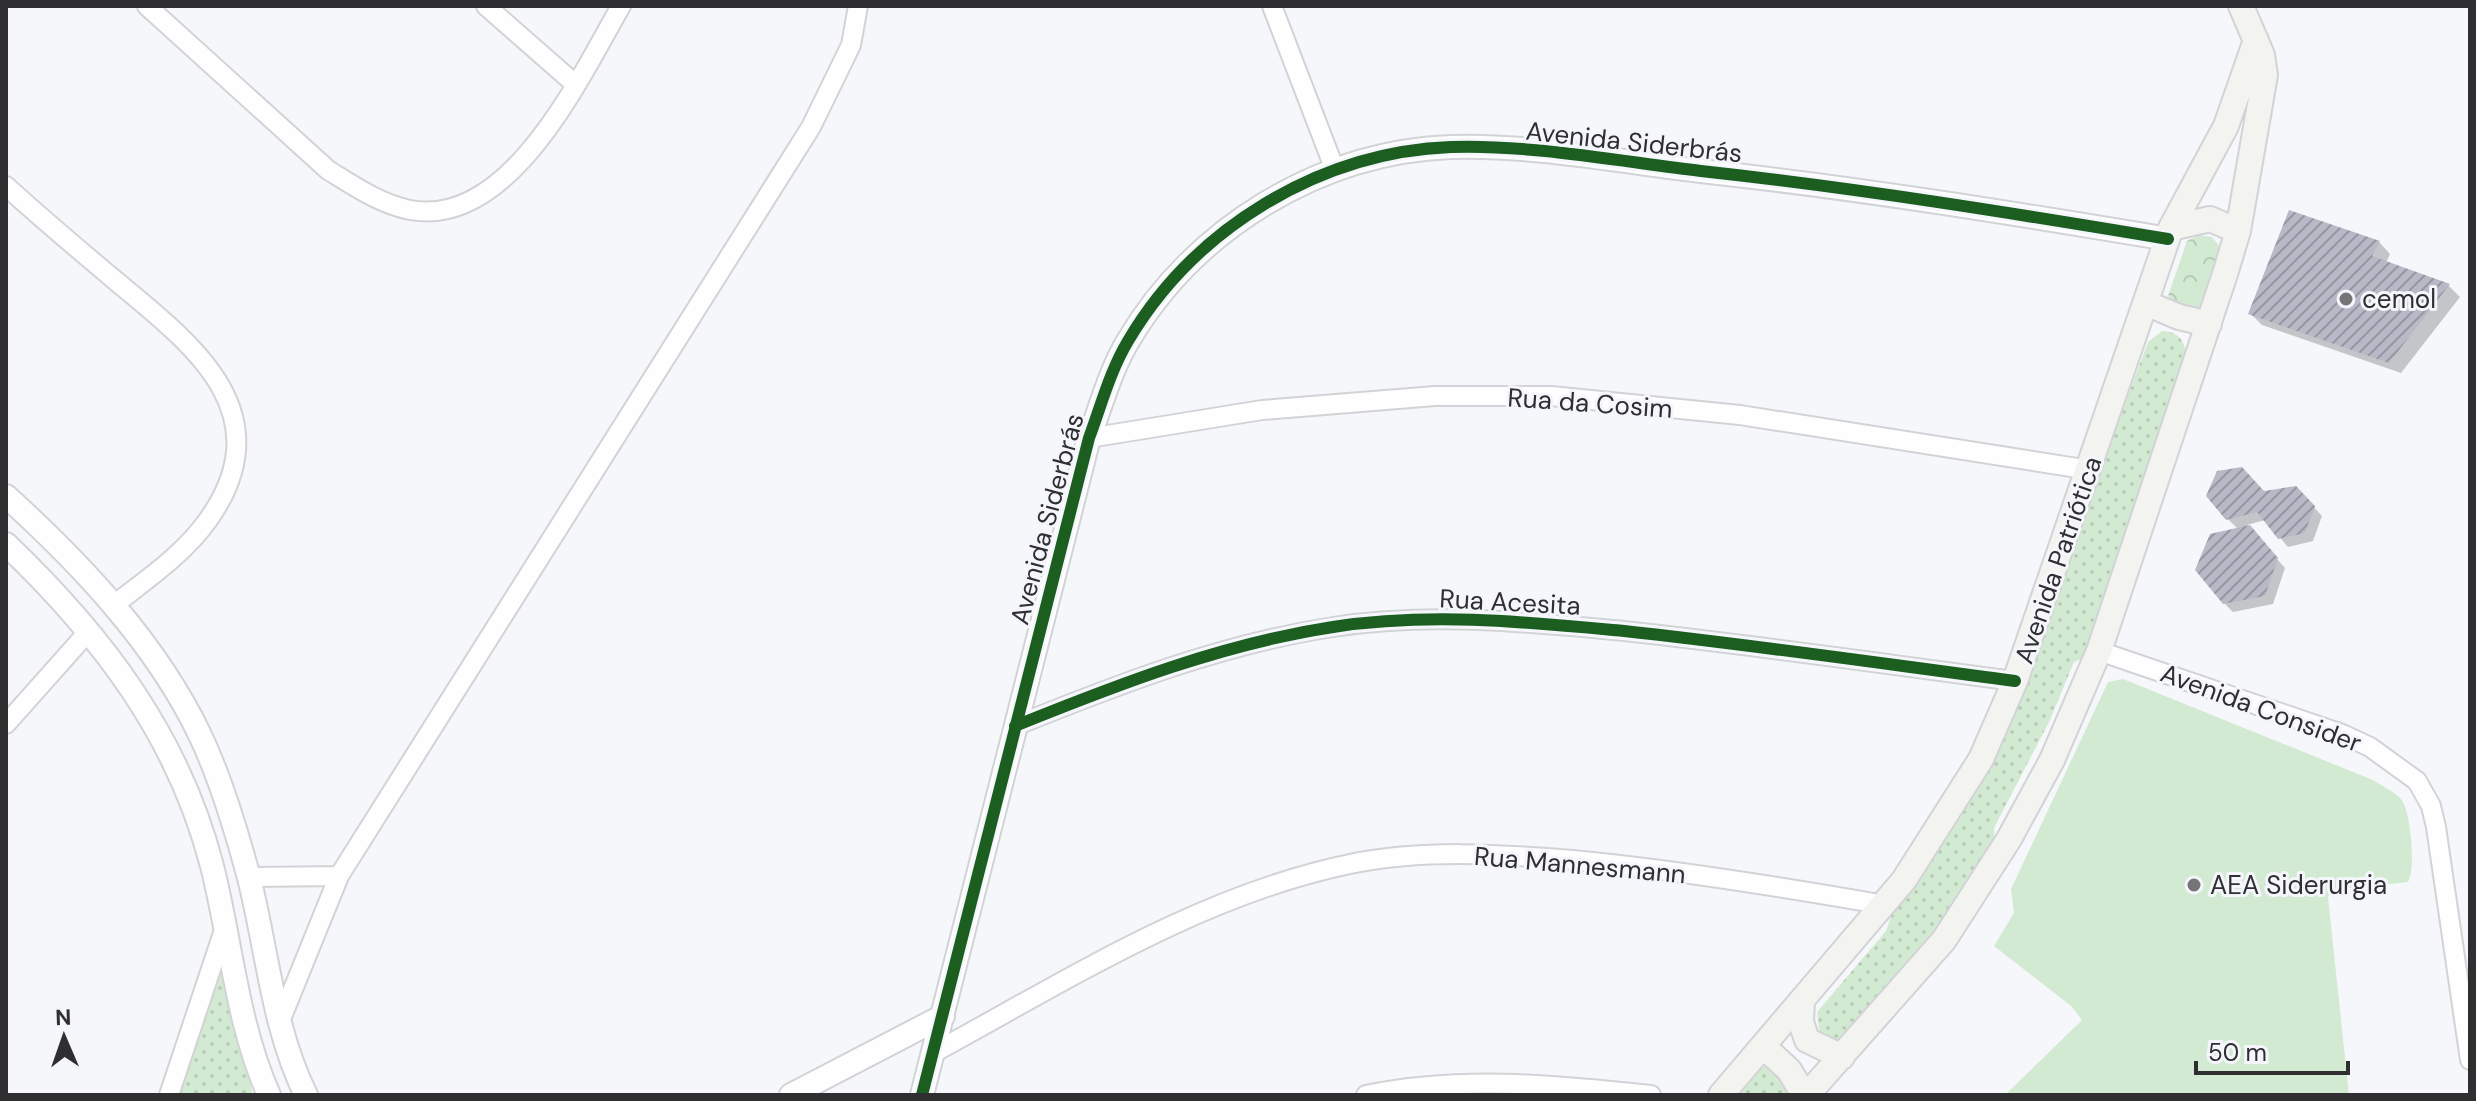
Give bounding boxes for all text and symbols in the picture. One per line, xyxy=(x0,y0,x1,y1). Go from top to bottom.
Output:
street label: Avenida Siderbrás xyxy=(1524,114,1744,170)
place label: cemol xyxy=(2362,282,2436,316)
marker: cemol xyxy=(2337,290,2355,308)
street label: Rua da Cosim xyxy=(1506,380,1674,426)
street label: Avenida Siderbrás xyxy=(1002,410,1092,628)
street label: Avenida Patriótica xyxy=(2007,452,2109,668)
street label: Rua Acesita xyxy=(1439,581,1581,623)
street label: Avenida Consider xyxy=(2156,656,2366,760)
street label: Rua Mannesmann xyxy=(1473,839,1687,891)
place label: AEA Siderurgia xyxy=(2210,868,2387,902)
marker: AEA Siderurgia xyxy=(2185,876,2203,894)
north arrow xyxy=(24,997,104,1077)
text: N xyxy=(55,1003,72,1032)
scale bar xyxy=(2196,1025,2348,1075)
text: 50 m xyxy=(2208,1037,2267,1068)

